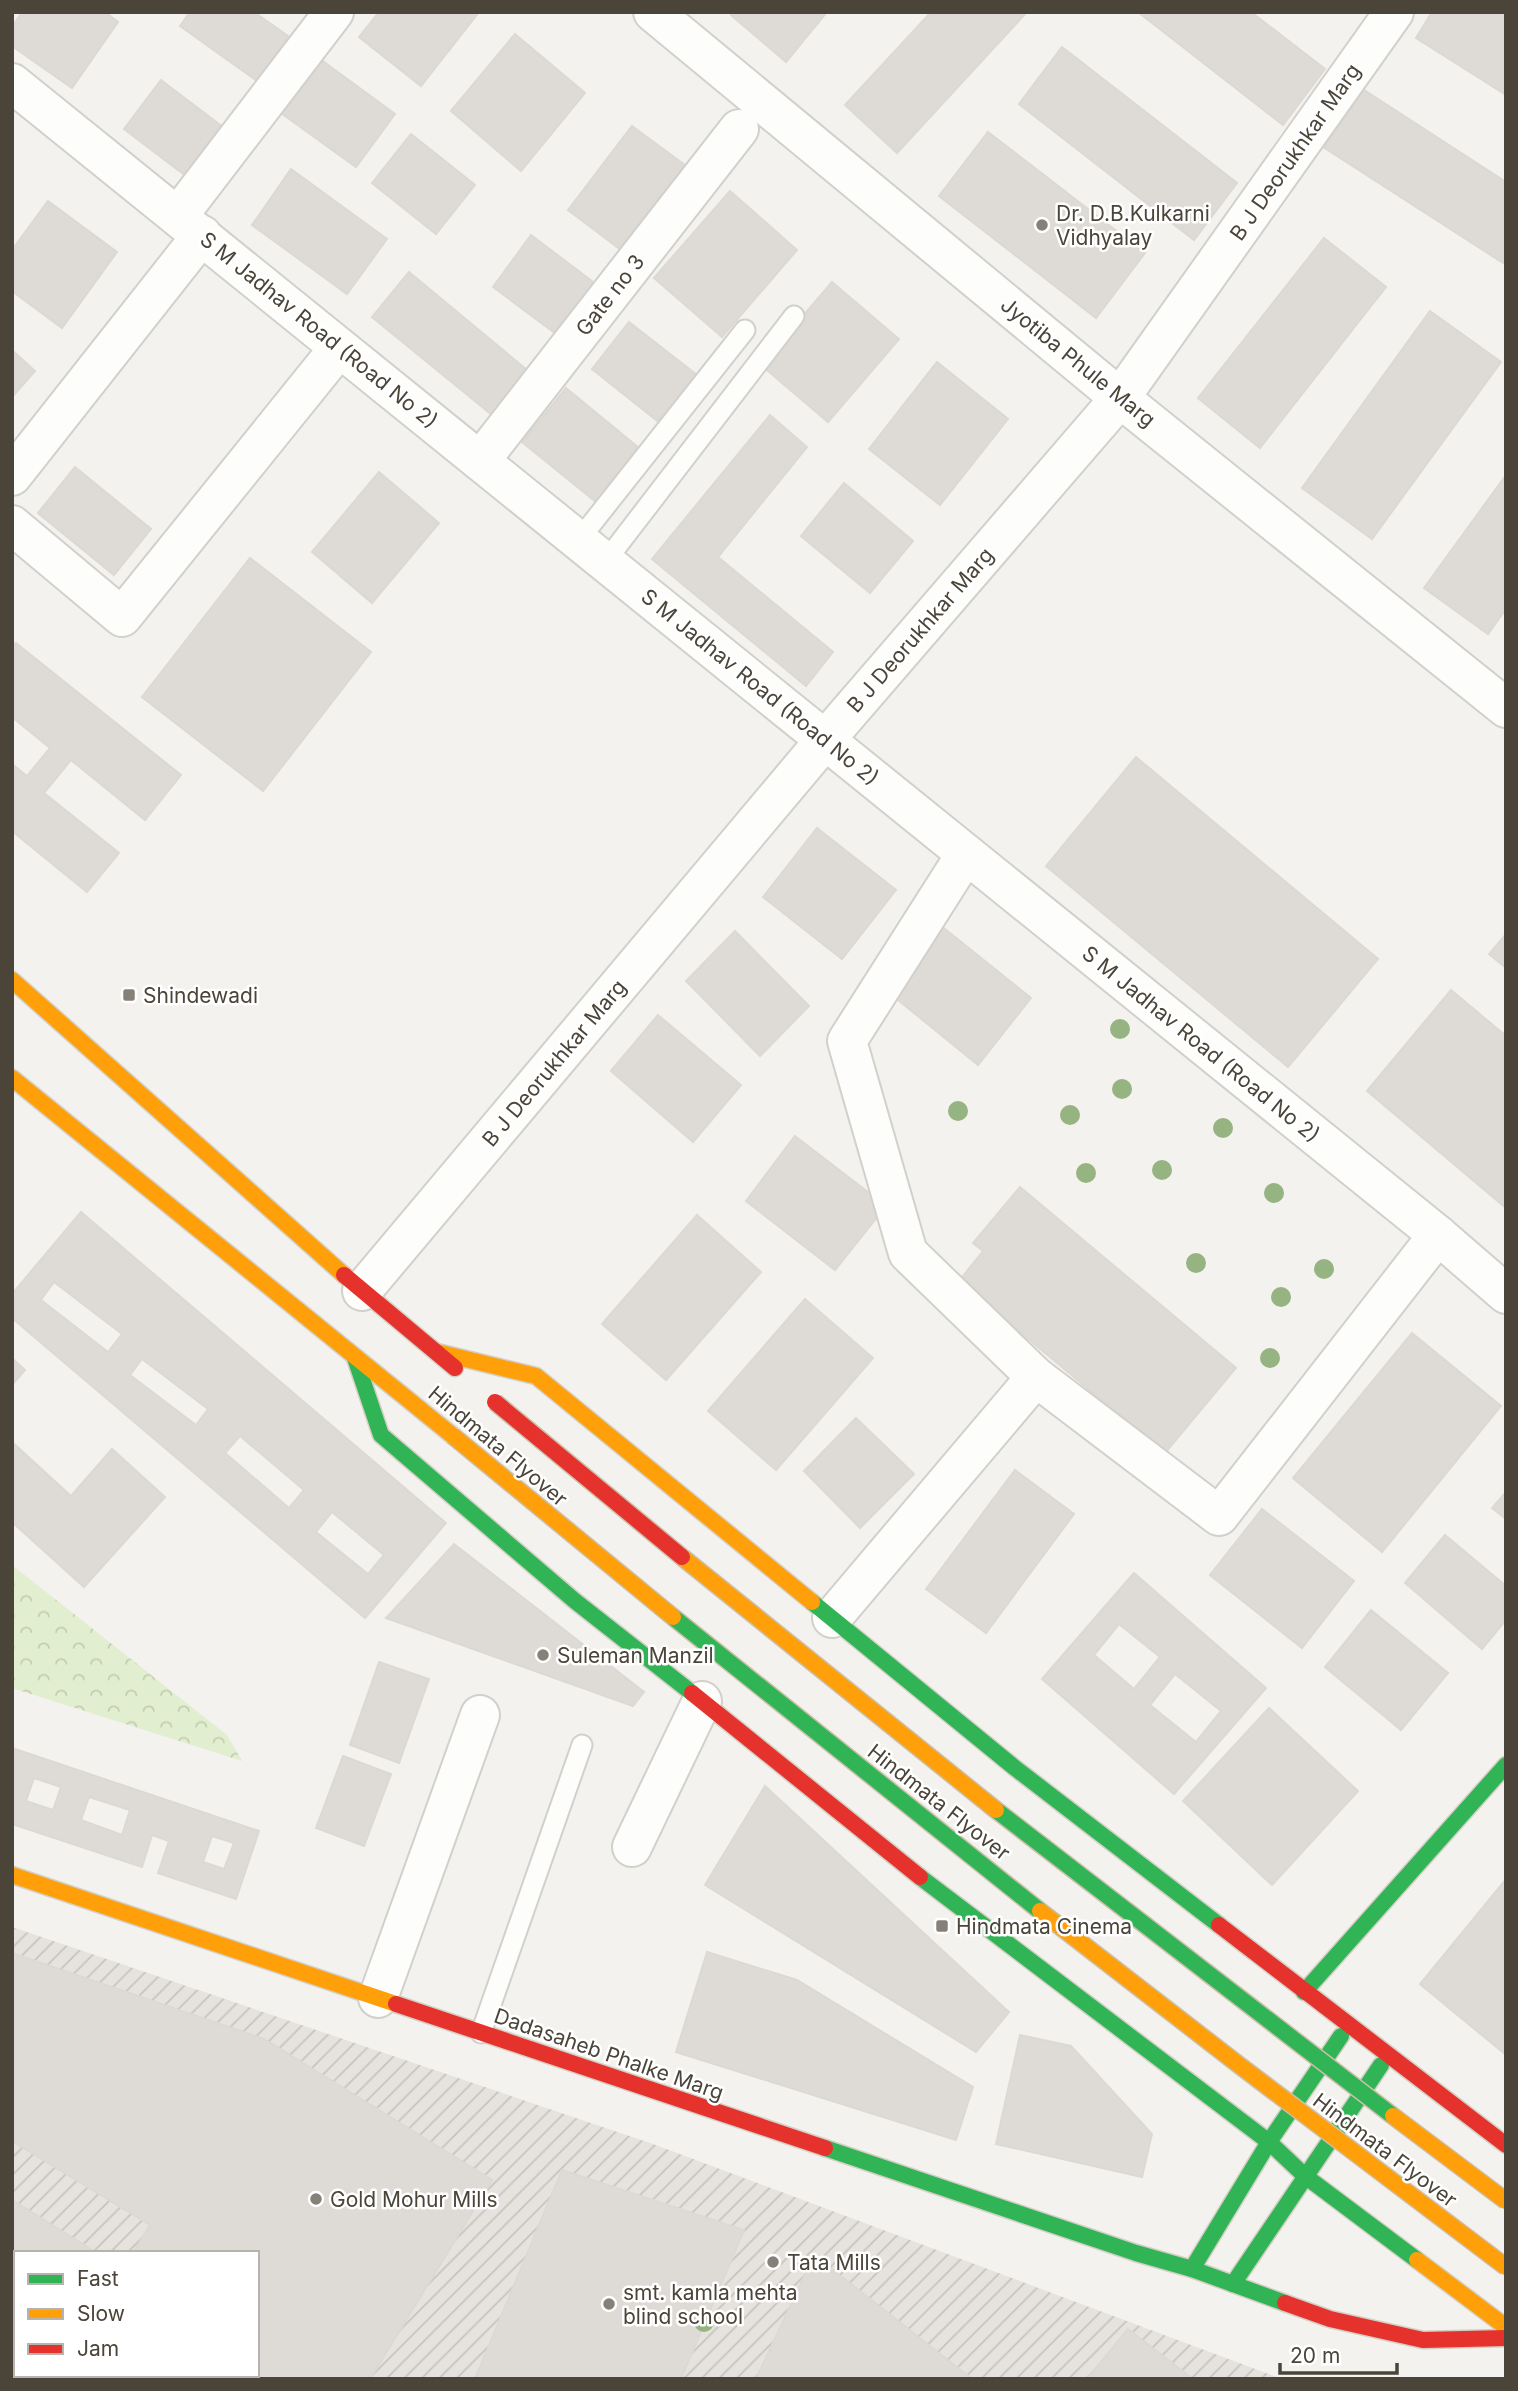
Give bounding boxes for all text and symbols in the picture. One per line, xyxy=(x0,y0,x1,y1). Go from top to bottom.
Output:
street label: B J Deorukhkar Marg xyxy=(1224,59,1366,245)
place label: Dr. D.B.Kulkarni Vidhyalay xyxy=(1056,201,1210,250)
marker: Dr. D.B.Kulkarni Vidhyalay xyxy=(1034,217,1050,233)
street label: S M Jadhav Road (Road No 2) xyxy=(195,226,443,434)
street label: Gate no 3 xyxy=(571,249,649,341)
street label: Jyotiba Phule Marg xyxy=(996,292,1160,432)
street label: B J Deorukhkar Marg xyxy=(842,543,998,717)
street label: S M Jadhav Road (Road No 2) xyxy=(636,583,884,791)
street label: S M Jadhav Road (Road No 2) xyxy=(1077,940,1325,1148)
street label: B J Deorukhkar Marg xyxy=(477,974,631,1152)
place label: Shindewadi xyxy=(143,983,258,1008)
marker: Shindewadi xyxy=(121,987,137,1003)
street label: Hindmata Flyover xyxy=(423,1381,573,1511)
place label: Suleman Manzil xyxy=(557,1643,714,1668)
marker: Suleman Manzil xyxy=(535,1647,551,1663)
street label: Hindmata Flyover xyxy=(863,1739,1015,1865)
place label: Hindmata Cinema xyxy=(956,1914,1132,1939)
marker: Hindmata Cinema xyxy=(934,1918,950,1934)
street label: Dadasaheb Phalke Marg xyxy=(491,2003,727,2105)
street label: Hindmata Flyover xyxy=(1308,2088,1462,2212)
place label: Gold Mohur Mills xyxy=(330,2187,498,2212)
marker: Gold Mohur Mills xyxy=(308,2191,324,2207)
place label: Tata Mills xyxy=(787,2250,881,2275)
legend xyxy=(14,2251,259,2377)
marker: Tata Mills xyxy=(765,2254,781,2270)
text: Fast xyxy=(77,2266,119,2291)
place label: smt. kamla mehta blind school xyxy=(623,2280,798,2329)
marker: smt. kamla mehta blind school xyxy=(601,2296,617,2312)
text: Slow xyxy=(77,2301,125,2326)
scale bar xyxy=(1280,2332,1397,2376)
text: Jam xyxy=(77,2336,119,2361)
text: 20 m xyxy=(1290,2343,1340,2368)

